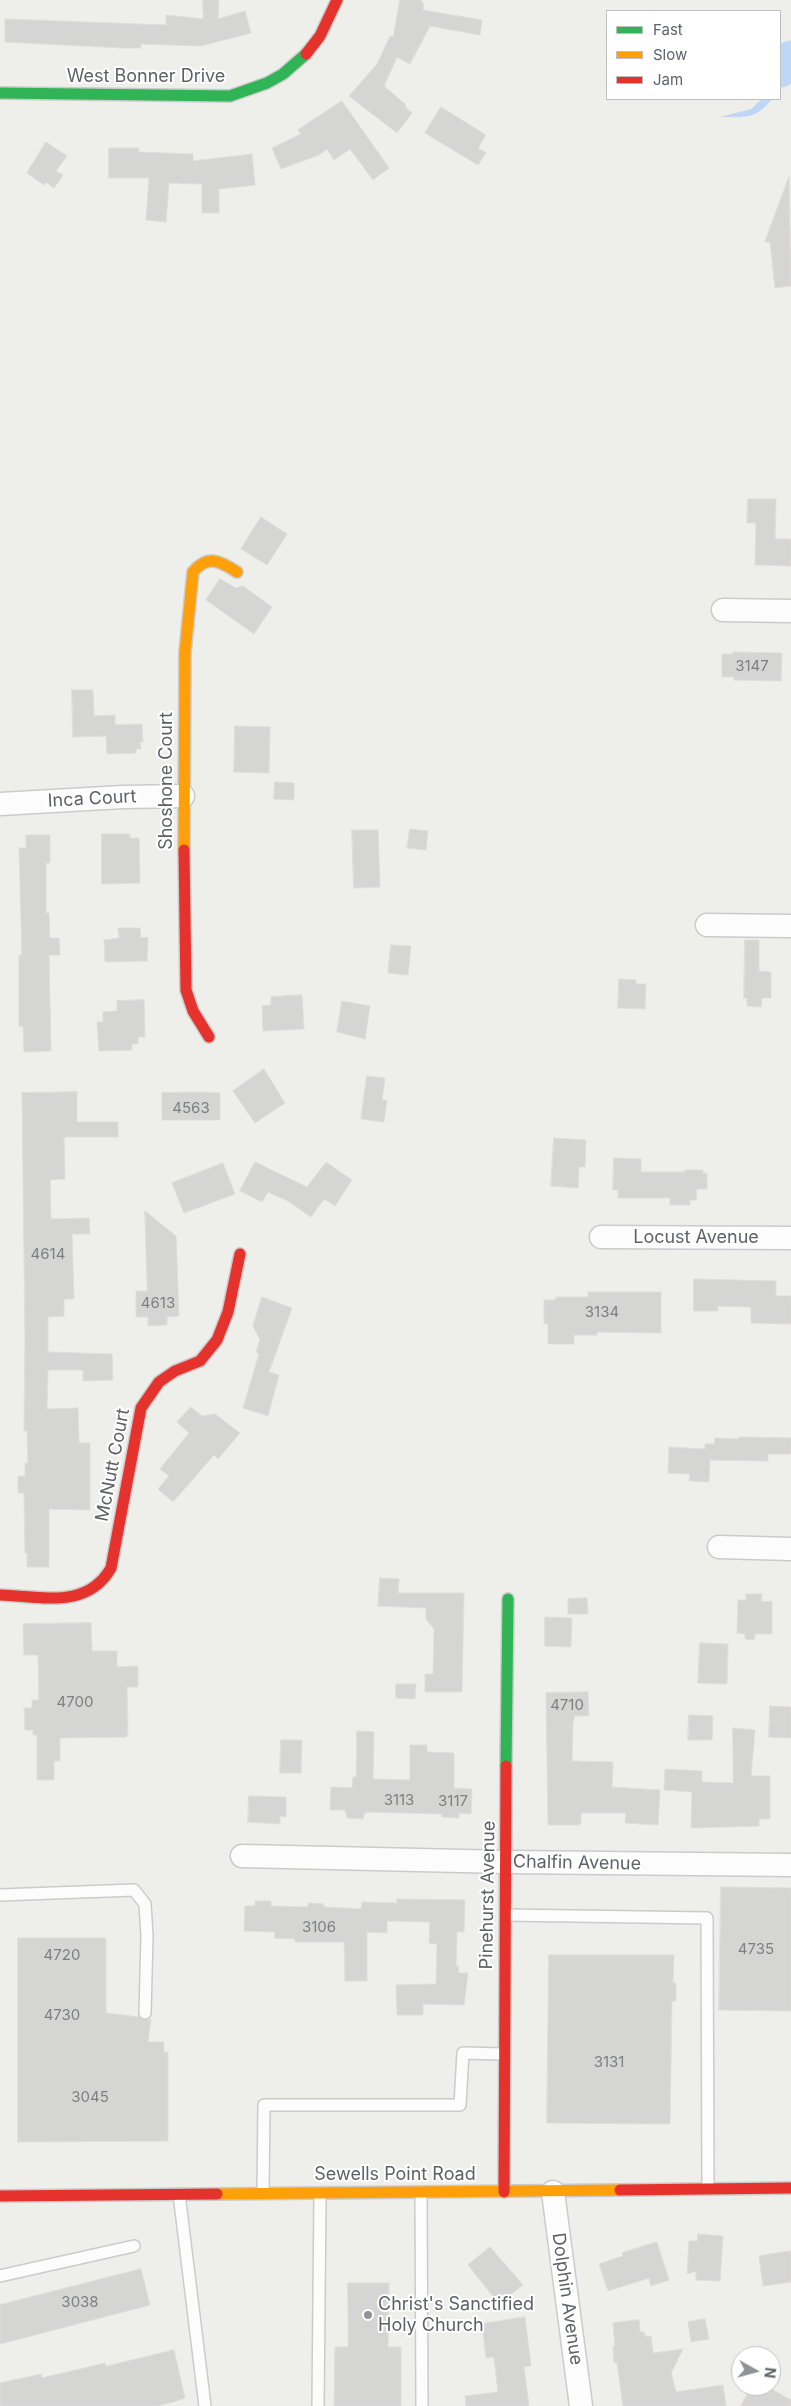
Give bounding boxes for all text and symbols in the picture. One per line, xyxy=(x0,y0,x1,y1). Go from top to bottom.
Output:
legend xyxy=(606,10,781,100)
text: Fast xyxy=(653,20,683,39)
text: Slow xyxy=(653,45,687,64)
street label: West Bonner Drive xyxy=(67,66,225,88)
text: Jam xyxy=(653,70,683,89)
house number: 3147 xyxy=(735,657,769,675)
street label: Shoshone Court xyxy=(156,712,178,850)
street label: Inca Court xyxy=(47,786,137,812)
house number: 4563 xyxy=(172,1099,210,1117)
street label: Locust Avenue xyxy=(633,1227,759,1249)
house number: 4614 xyxy=(31,1245,65,1263)
house number: 4613 xyxy=(141,1294,175,1312)
house number: 3134 xyxy=(585,1303,619,1321)
street label: McNutt Court xyxy=(91,1407,135,1523)
house number: 4700 xyxy=(57,1693,93,1711)
house number: 4710 xyxy=(550,1696,584,1714)
house number: 3113 xyxy=(384,1791,414,1809)
house number: 3117 xyxy=(438,1792,468,1810)
street label: Pinehurst Avenue xyxy=(476,1820,500,1970)
street label: Chalfin Avenue xyxy=(513,1851,641,1875)
house number: 3106 xyxy=(302,1918,336,1936)
house number: 4735 xyxy=(738,1940,774,1958)
house number: 4720 xyxy=(44,1946,80,1964)
house number: 4730 xyxy=(44,2006,80,2024)
house number: 3131 xyxy=(594,2053,624,2071)
house number: 3045 xyxy=(71,2088,109,2106)
street label: Sewells Point Road xyxy=(314,2164,476,2186)
street label: Dolphin Avenue xyxy=(547,2232,587,2366)
house number: 3038 xyxy=(61,2293,99,2311)
place label: Christ's Sanctified Holy Church xyxy=(378,2294,534,2336)
marker: Christ's Sanctified Holy Church xyxy=(362,2309,374,2321)
north arrow xyxy=(731,2346,781,2396)
text: N xyxy=(761,2366,779,2379)

